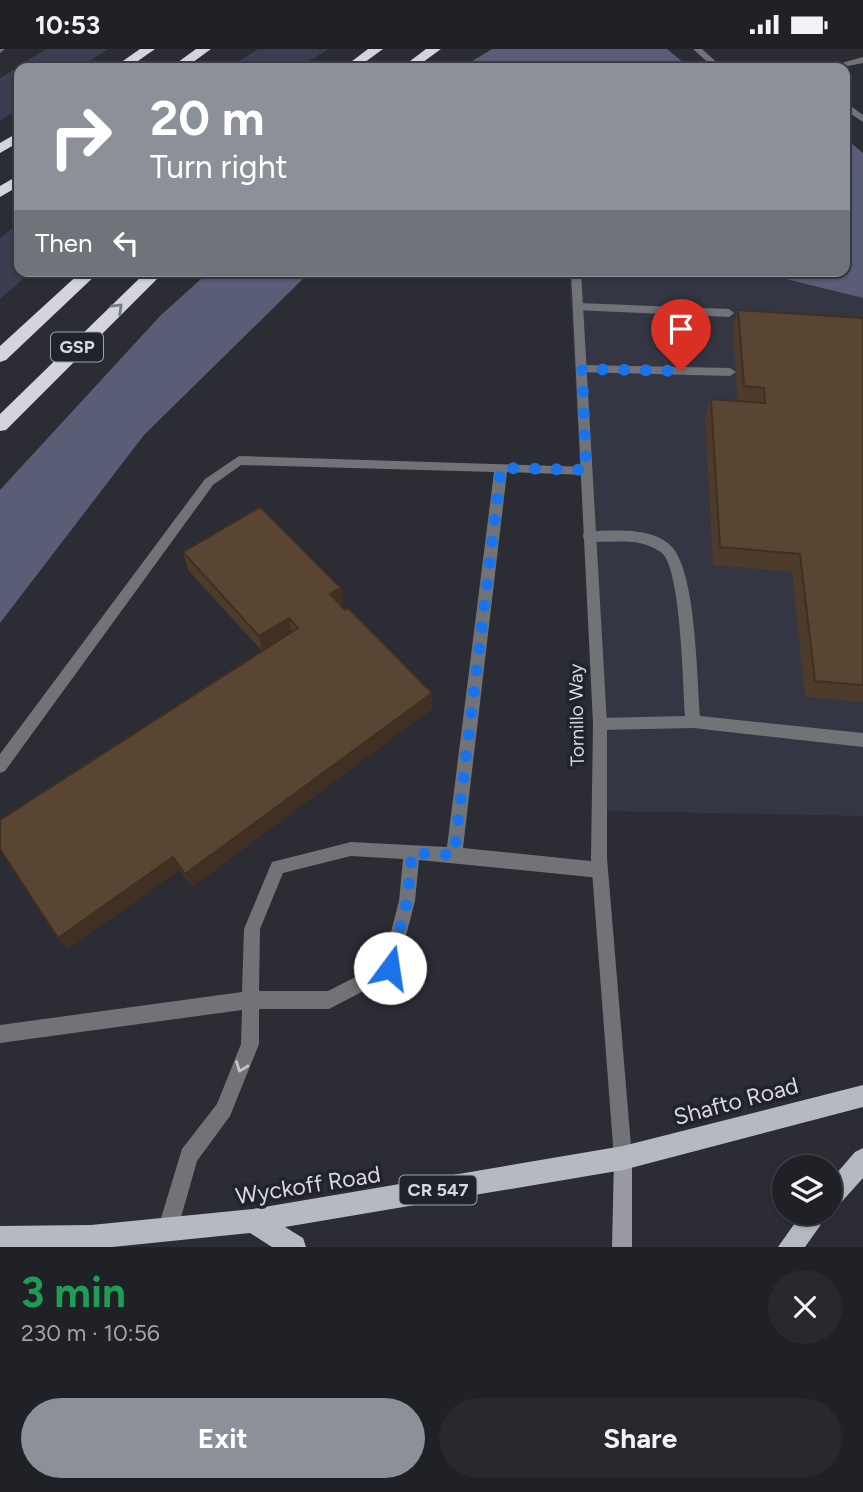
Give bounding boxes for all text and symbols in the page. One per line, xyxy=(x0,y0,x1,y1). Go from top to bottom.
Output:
text: 10:53 xyxy=(35,9,100,41)
text: 20 m xyxy=(150,88,265,147)
icon: right xyxy=(35,91,126,182)
text: Turn right xyxy=(150,148,288,186)
icon: left xyxy=(107,224,145,262)
text: Then xyxy=(35,227,93,259)
pin xyxy=(651,299,711,371)
one-way arrow xyxy=(110,303,123,316)
icon: arrive xyxy=(662,310,700,348)
road number: GSP xyxy=(51,333,103,361)
street label: Tornillo Way xyxy=(564,663,589,767)
position arrow xyxy=(353,931,427,1005)
one-way arrow xyxy=(235,1060,249,1072)
street label: Shafto Road xyxy=(671,1071,801,1131)
map controls xyxy=(772,1155,842,1225)
button: layers xyxy=(772,1155,842,1225)
street label: Wyckoff Road xyxy=(234,1160,382,1210)
road number: CR 547 xyxy=(400,1175,476,1205)
text: 3 min xyxy=(21,1267,126,1318)
button: close xyxy=(768,1270,842,1344)
text: 230 m · 10:56 xyxy=(21,1319,160,1347)
button: Exit xyxy=(21,1398,425,1478)
button: Share xyxy=(439,1398,842,1478)

